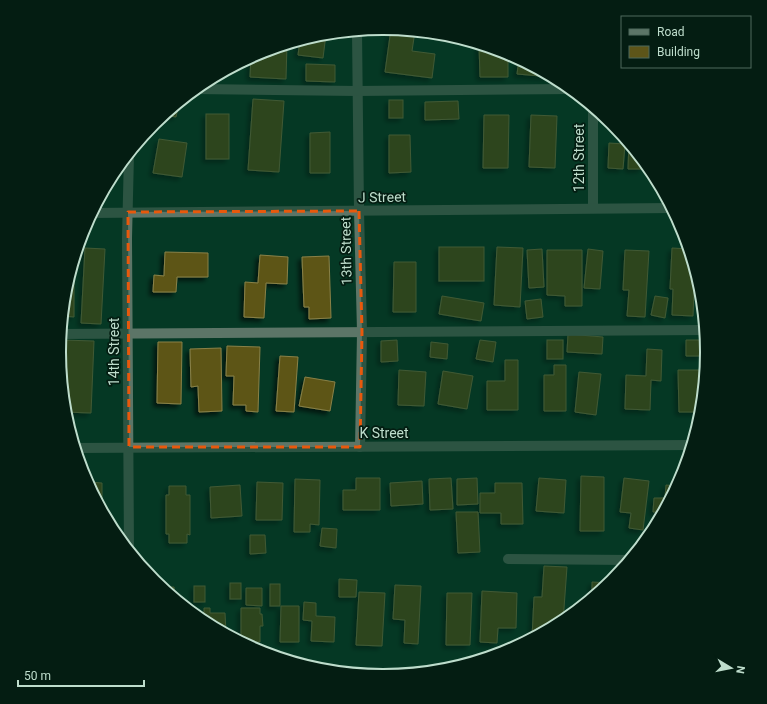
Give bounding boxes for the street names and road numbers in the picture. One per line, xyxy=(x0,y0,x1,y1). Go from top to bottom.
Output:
street label: 12th Street xyxy=(571,123,587,192)
street label: J Street xyxy=(358,189,407,205)
street label: 13th Street xyxy=(337,216,355,285)
street label: 14th Street xyxy=(106,317,122,386)
street label: K Street xyxy=(359,425,409,441)

